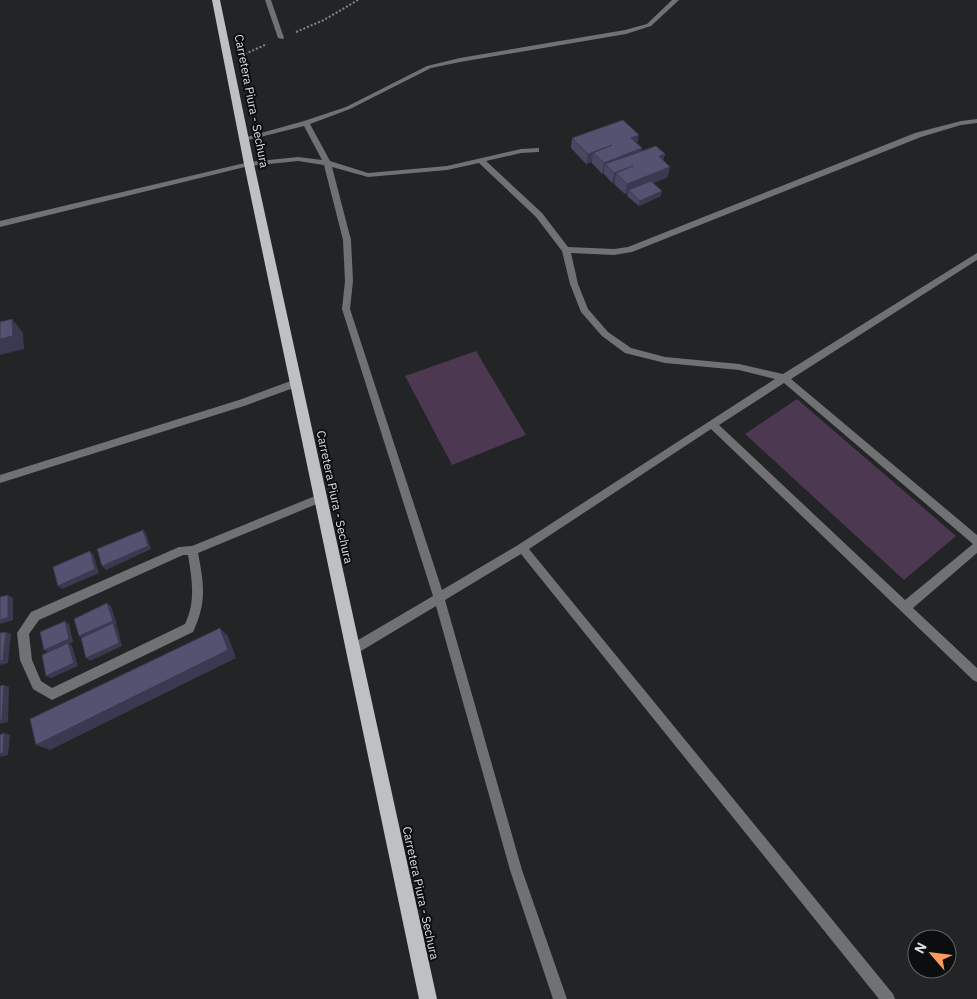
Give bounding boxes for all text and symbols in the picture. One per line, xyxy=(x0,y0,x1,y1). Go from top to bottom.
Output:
street label: Carretera Piura - Sechura xyxy=(232,33,272,170)
street label: Carretera Piura - Sechura xyxy=(314,429,357,566)
street label: Carretera Piura - Sechura xyxy=(400,825,443,962)
north arrow xyxy=(907,929,957,979)
text: N xyxy=(910,939,931,957)

